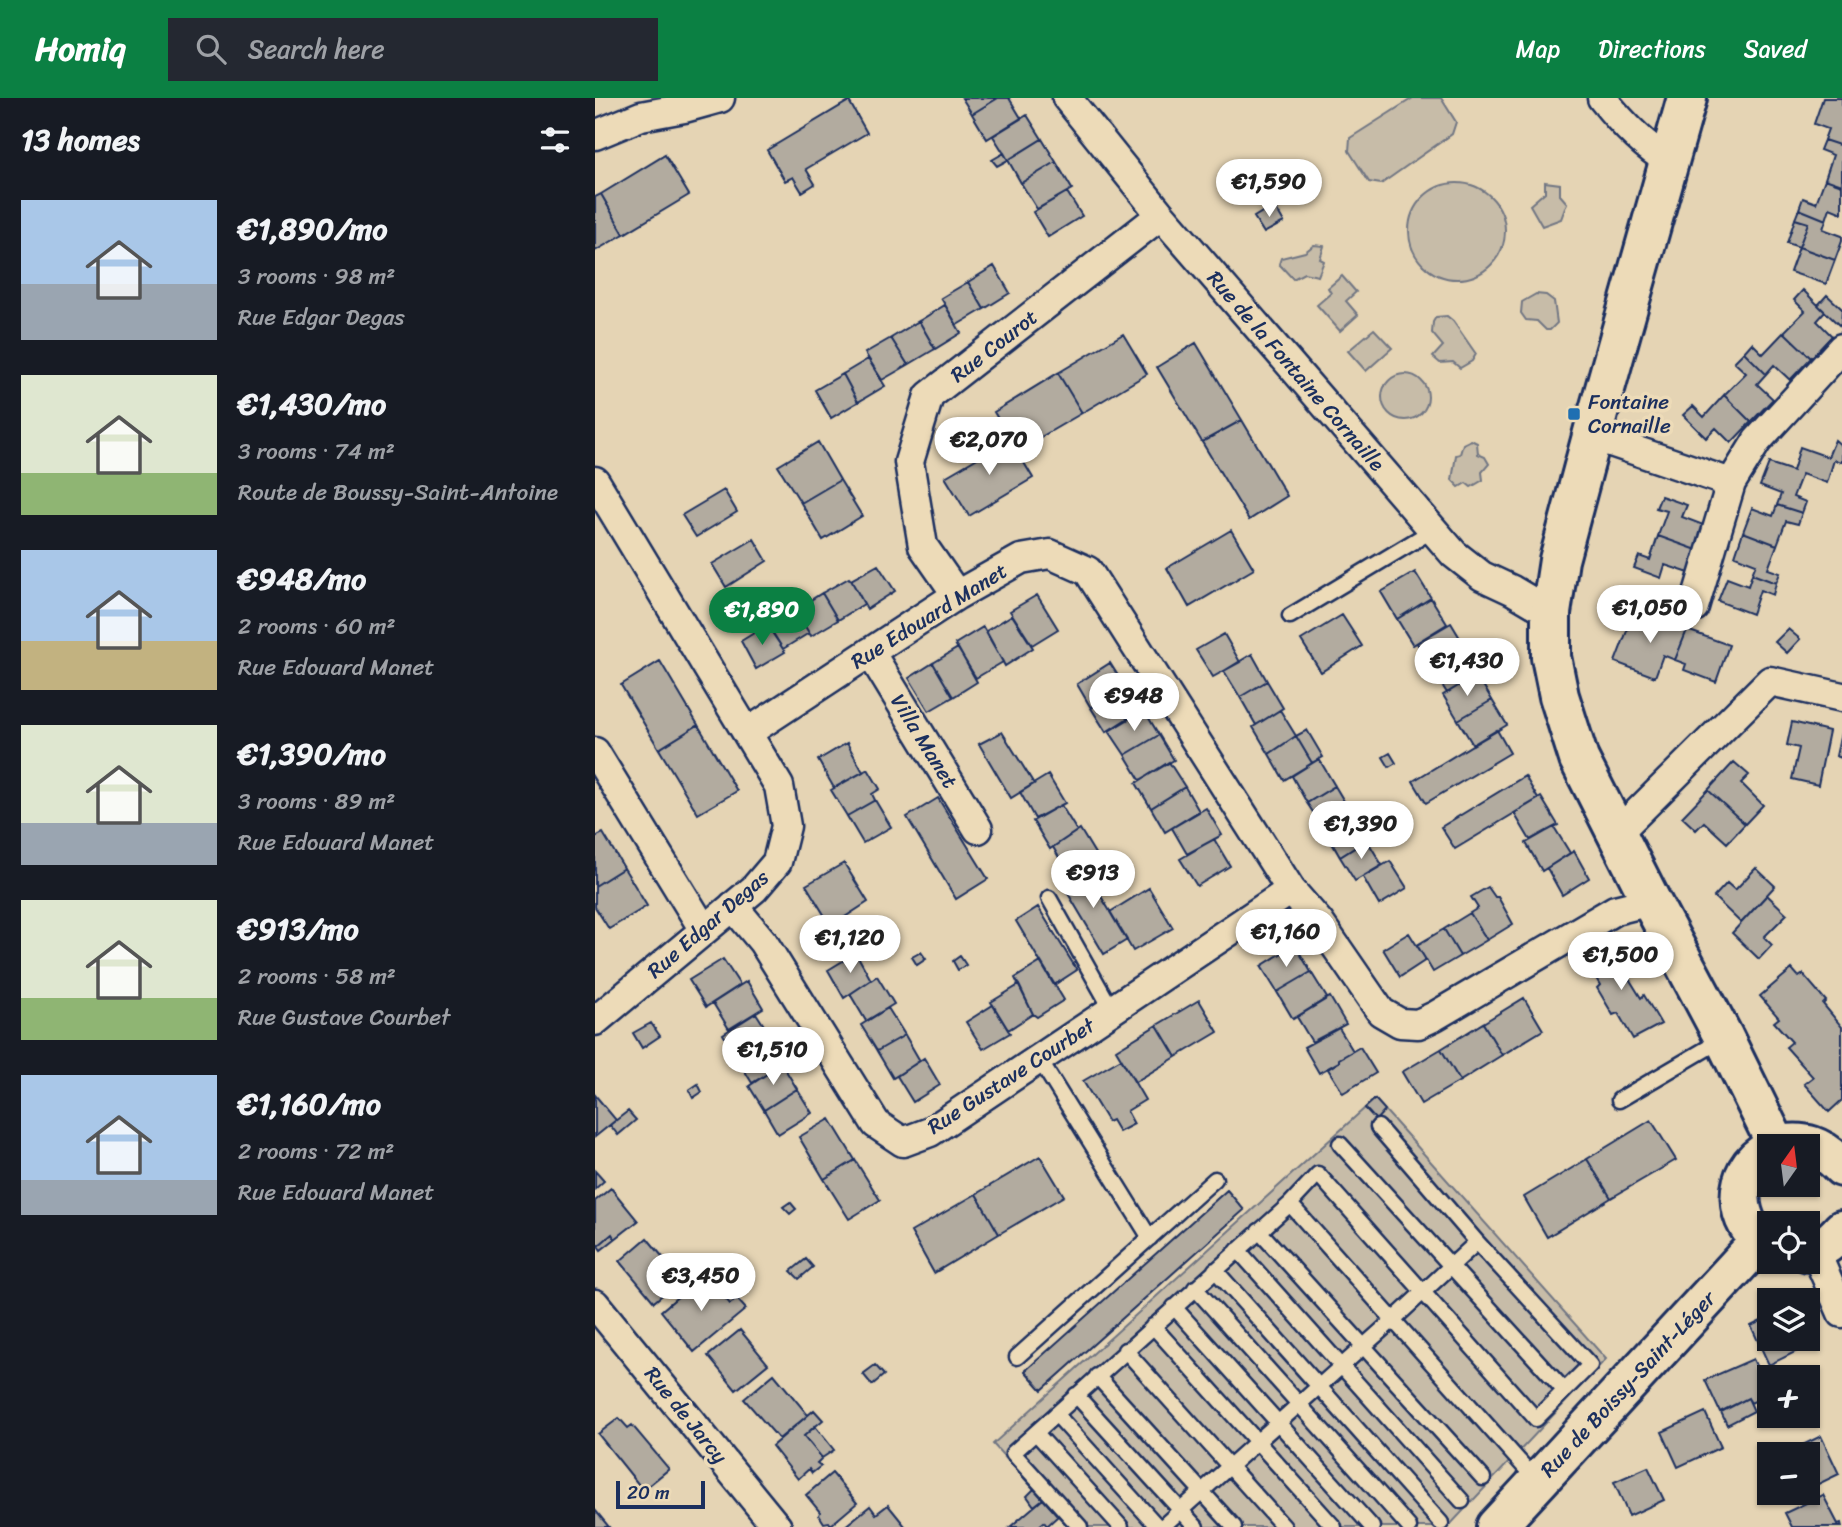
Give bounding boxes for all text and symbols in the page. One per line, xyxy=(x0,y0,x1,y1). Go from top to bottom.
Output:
search box xyxy=(168,18,658,81)
text: Homiq xyxy=(35,20,126,78)
text: Search here xyxy=(248,26,385,72)
text: Map xyxy=(1516,28,1560,70)
text: Directions xyxy=(1598,28,1706,70)
text: Saved xyxy=(1744,28,1807,70)
icon: search xyxy=(192,30,230,68)
text: 13 homes xyxy=(21,113,140,167)
icon: filters xyxy=(536,121,574,159)
pin: €1,590 xyxy=(1212,159,1326,219)
text: €1,590 xyxy=(1232,161,1306,202)
text: €1,890/mo xyxy=(238,202,388,256)
icon: home xyxy=(77,228,161,312)
text: 3 rooms · 98 m² xyxy=(238,256,395,297)
street label: Rue de la Fontaine Cornaille xyxy=(1197,261,1395,481)
text: Rue Edgar Degas xyxy=(238,297,405,338)
street label: Rue Courot xyxy=(942,299,1046,393)
text: €1,430/mo xyxy=(238,377,386,431)
place label: Fontaine Cornaille xyxy=(1588,383,1671,445)
icon: home xyxy=(77,403,161,487)
marker: Fontaine Cornaille xyxy=(1566,406,1582,422)
pin: €2,070 xyxy=(932,418,1046,477)
text: €2,070 xyxy=(951,419,1027,460)
text: 3 rooms · 74 m² xyxy=(238,431,395,472)
text: Route de Boussy-Saint-Antoine xyxy=(238,472,558,513)
text: €948/mo xyxy=(238,552,366,606)
street label: Rue Edouard Manet xyxy=(843,552,1015,680)
icon: home xyxy=(77,578,161,662)
pin: €1,050 xyxy=(1593,586,1707,645)
text: €1,050 xyxy=(1613,587,1687,628)
pin: €1,890 xyxy=(705,588,819,647)
text: €1,890 xyxy=(725,589,799,630)
text: 2 rooms · 60 m² xyxy=(238,606,396,647)
pin: €1,430 xyxy=(1410,638,1524,698)
text: €1,430 xyxy=(1431,640,1503,681)
text: Rue Edouard Manet xyxy=(238,647,434,688)
pin: €948 xyxy=(1093,674,1175,733)
text: €948 xyxy=(1105,675,1163,716)
street label: Villa Manet xyxy=(880,686,968,796)
text: €1,390/mo xyxy=(238,727,386,781)
icon: home xyxy=(77,753,161,837)
text: 3 rooms · 89 m² xyxy=(238,781,395,822)
pin: €1,390 xyxy=(1304,802,1418,861)
text: €1,390 xyxy=(1325,803,1397,844)
text: Rue Edouard Manet xyxy=(238,822,434,863)
pin: €913 xyxy=(1052,850,1134,910)
text: €913 xyxy=(1067,852,1119,893)
street label: Rue Edgar Degas xyxy=(638,859,778,988)
text: €913/mo xyxy=(238,902,359,956)
pin: €1,160 xyxy=(1229,910,1343,969)
text: €1,160 xyxy=(1252,911,1320,952)
pin: €1,120 xyxy=(793,916,907,975)
text: €1,120 xyxy=(816,917,885,958)
icon: home xyxy=(77,928,161,1012)
pin: €1,500 xyxy=(1564,932,1678,992)
text: €1,500 xyxy=(1584,934,1658,975)
text: 2 rooms · 58 m² xyxy=(238,956,396,997)
text: Rue Gustave Courbet xyxy=(238,997,450,1038)
street label: Rue Gustave Courbet xyxy=(919,1006,1104,1145)
pin: €1,510 xyxy=(716,1028,830,1087)
text: €1,510 xyxy=(738,1029,808,1070)
text: €1,160/mo xyxy=(238,1077,381,1131)
icon: home xyxy=(77,1103,161,1187)
text: 2 rooms · 72 m² xyxy=(238,1131,394,1172)
north arrow xyxy=(1757,1134,1820,1197)
map controls xyxy=(1757,1134,1820,1505)
text: Rue Edouard Manet xyxy=(238,1172,434,1213)
button: locate xyxy=(1757,1211,1820,1274)
pin: €3,450 xyxy=(644,1254,758,1313)
text: €3,450 xyxy=(662,1255,740,1296)
street label: Rue de Boissy-Saint-Léger xyxy=(1531,1280,1726,1487)
button: layers xyxy=(1757,1288,1820,1351)
street label: Rue de Jarcy xyxy=(634,1357,738,1473)
button: + xyxy=(1757,1365,1820,1428)
button: − xyxy=(1757,1442,1820,1505)
text: 20 m xyxy=(627,1476,670,1509)
scale bar xyxy=(616,1478,705,1510)

